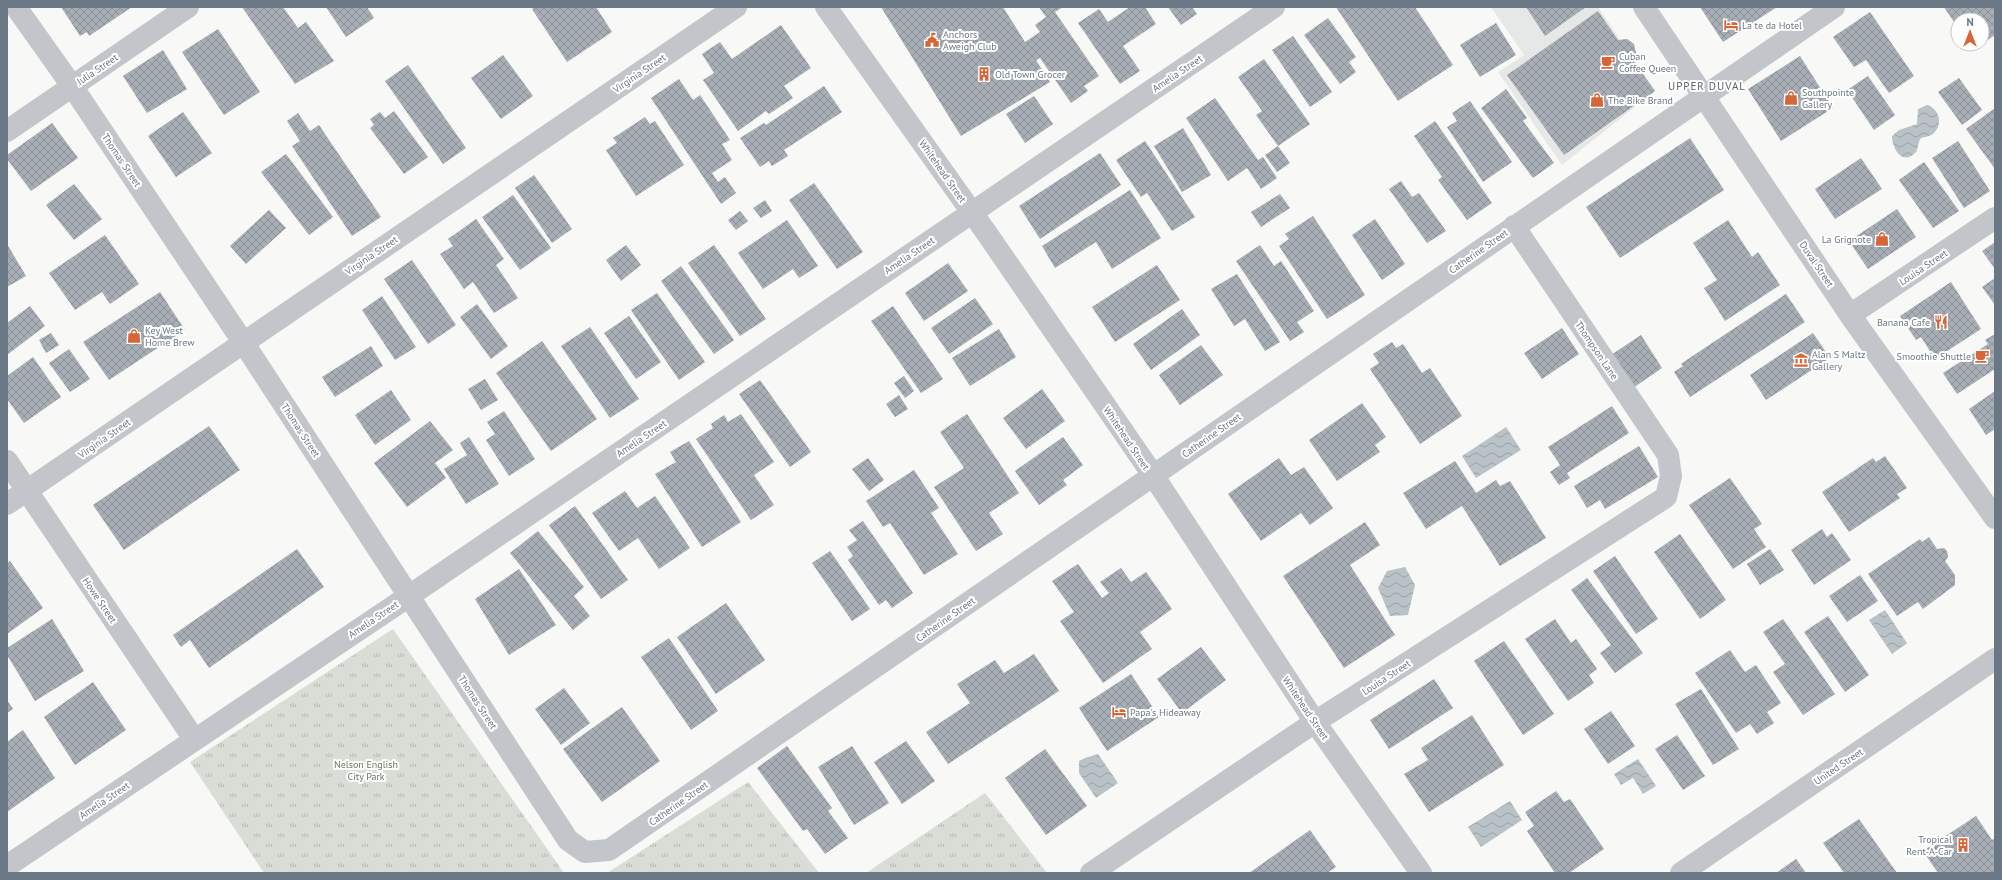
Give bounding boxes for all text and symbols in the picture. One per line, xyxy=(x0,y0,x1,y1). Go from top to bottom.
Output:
north arrow xyxy=(1950,12,1990,52)
text: N xyxy=(1966,15,1974,29)
hotel icon: La te da Hotel xyxy=(1723,17,1739,33)
place label: La te da Hotel xyxy=(1742,19,1802,32)
place label: Anchors Aweigh Club xyxy=(943,28,997,53)
public building icon: Anchors Aweigh Club xyxy=(924,32,940,48)
place label: Cuban Coffee Queen xyxy=(1619,50,1676,75)
street label: Julia Street xyxy=(73,51,121,89)
street label: Virginia Street xyxy=(609,51,669,96)
street label: Amelia Street xyxy=(1150,52,1205,95)
cafe icon: Cuban Coffee Queen xyxy=(1600,54,1616,70)
building icon: Old Town Grocer xyxy=(976,66,992,82)
place label: Old Town Grocer xyxy=(995,68,1066,81)
district label: UPPER DUVAL xyxy=(1668,79,1746,93)
place label: Southpointe Gallery xyxy=(1802,86,1854,111)
shop icon: Southpointe Gallery xyxy=(1783,90,1799,106)
shop icon: The Bike Brand xyxy=(1589,92,1605,108)
place label: The Bike Brand xyxy=(1608,94,1673,107)
street label: Thomas Street xyxy=(99,131,145,190)
street label: Whitehead Street xyxy=(916,137,969,206)
street label: Catherine Street xyxy=(1446,226,1511,277)
shop icon: La Grignote xyxy=(1874,231,1890,247)
street label: Virginia Street xyxy=(341,233,401,278)
place label: La Grignote xyxy=(1822,233,1871,246)
street label: Amelia Street xyxy=(882,234,937,277)
street label: Duval Street xyxy=(1796,239,1837,290)
street label: Louisa Street xyxy=(1897,246,1950,288)
restaurant icon: Banana Cafe xyxy=(1933,314,1949,330)
place label: Banana Cafe xyxy=(1877,316,1930,329)
street label: Thompson Lane xyxy=(1572,318,1621,382)
place label: Key West Home Brew xyxy=(145,324,195,349)
shop icon: Key West Home Brew xyxy=(126,328,142,344)
place label: Alan S Maltz Gallery xyxy=(1812,348,1866,373)
cafe icon: Smoothie Shuttle xyxy=(1974,348,1990,364)
place label: Smoothie Shuttle xyxy=(1897,350,1971,363)
museum icon: Alan S Maltz Gallery xyxy=(1793,352,1809,368)
street label: Thomas Street xyxy=(278,401,323,460)
street label: Whitehead Street xyxy=(1101,404,1153,473)
street label: Catherine Street xyxy=(1179,410,1244,461)
street label: Virginia Street xyxy=(75,415,134,462)
street label: Amelia Street xyxy=(614,417,669,460)
street label: Howe Street xyxy=(80,575,120,626)
street label: Catherine Street xyxy=(913,594,978,645)
street label: Amelia Street xyxy=(346,598,401,641)
street label: Louisa Street xyxy=(1360,657,1414,698)
street label: Thomas Street xyxy=(455,673,500,732)
street label: Whitehead Street xyxy=(1280,674,1332,743)
hotel icon: Papa's Hideaway xyxy=(1111,704,1127,720)
place label: Papa's Hideaway xyxy=(1130,706,1201,719)
street label: United Street xyxy=(1811,745,1866,788)
park label: Nelson English City Park xyxy=(334,758,398,783)
street label: Catherine Street xyxy=(646,778,711,829)
street label: Amelia Street xyxy=(77,779,132,822)
place label: Tropical Rent-A-Car xyxy=(1906,833,1953,858)
building icon: Tropical Rent-A-Car xyxy=(1955,837,1971,853)

